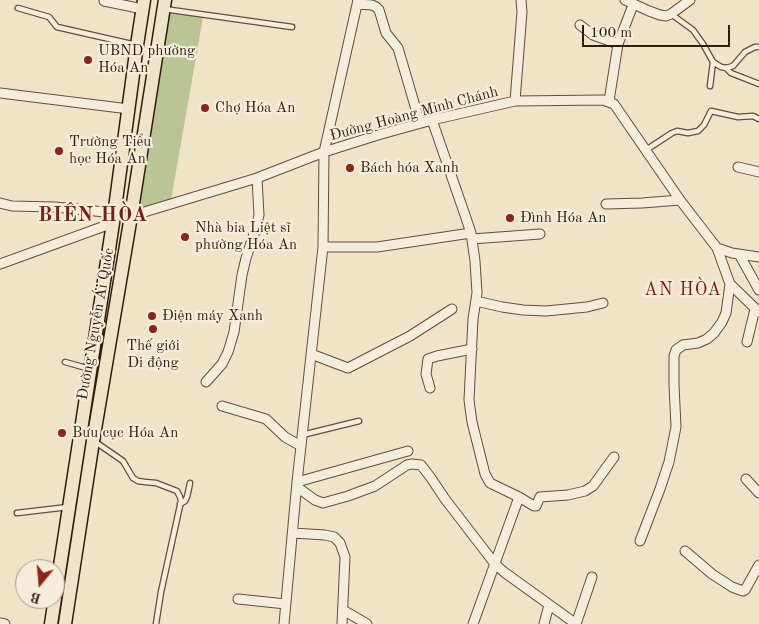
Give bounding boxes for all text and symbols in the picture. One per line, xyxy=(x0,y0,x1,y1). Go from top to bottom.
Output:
scale bar xyxy=(584,15,732,47)
text: 100 m xyxy=(590,26,632,41)
place label: UBND phường Hóa An xyxy=(98,42,195,77)
marker: UBND phường Hóa An xyxy=(82,54,94,66)
street label: Đường Hoàng Minh Chánh xyxy=(328,83,500,145)
place label: Chợ Hóa An xyxy=(215,99,295,117)
marker: Chợ Hóa An xyxy=(199,102,211,114)
place label: Trường Tiểu học Hóa An xyxy=(69,133,151,168)
marker: Trường Tiểu học Hóa An xyxy=(53,145,65,157)
place label: Bách hóa Xanh xyxy=(360,159,459,177)
marker: Bách hóa Xanh xyxy=(344,162,356,174)
district label: BIÊN HÒA xyxy=(37,204,149,228)
place label: Đình Hóa An xyxy=(520,209,606,227)
marker: Đình Hóa An xyxy=(504,212,516,224)
place label: Nhà bia Liệt sĩ phường Hóa An xyxy=(195,219,297,254)
marker: Nhà bia Liệt sĩ phường Hóa An xyxy=(179,231,191,243)
street label: Đường Nguyễn Ái Quốc xyxy=(74,247,118,401)
district label: AN HÒA xyxy=(643,279,723,301)
place label: Điện máy Xanh xyxy=(162,307,263,325)
marker: Điện máy Xanh xyxy=(146,310,158,322)
marker: Thế giới Di động xyxy=(147,323,159,335)
place label: Thế giới Di động xyxy=(126,337,180,372)
place label: Bưu cục Hóa An xyxy=(72,424,178,442)
marker: Bưu cục Hóa An xyxy=(56,427,68,439)
north arrow xyxy=(15,559,65,609)
text: B xyxy=(29,589,43,606)

